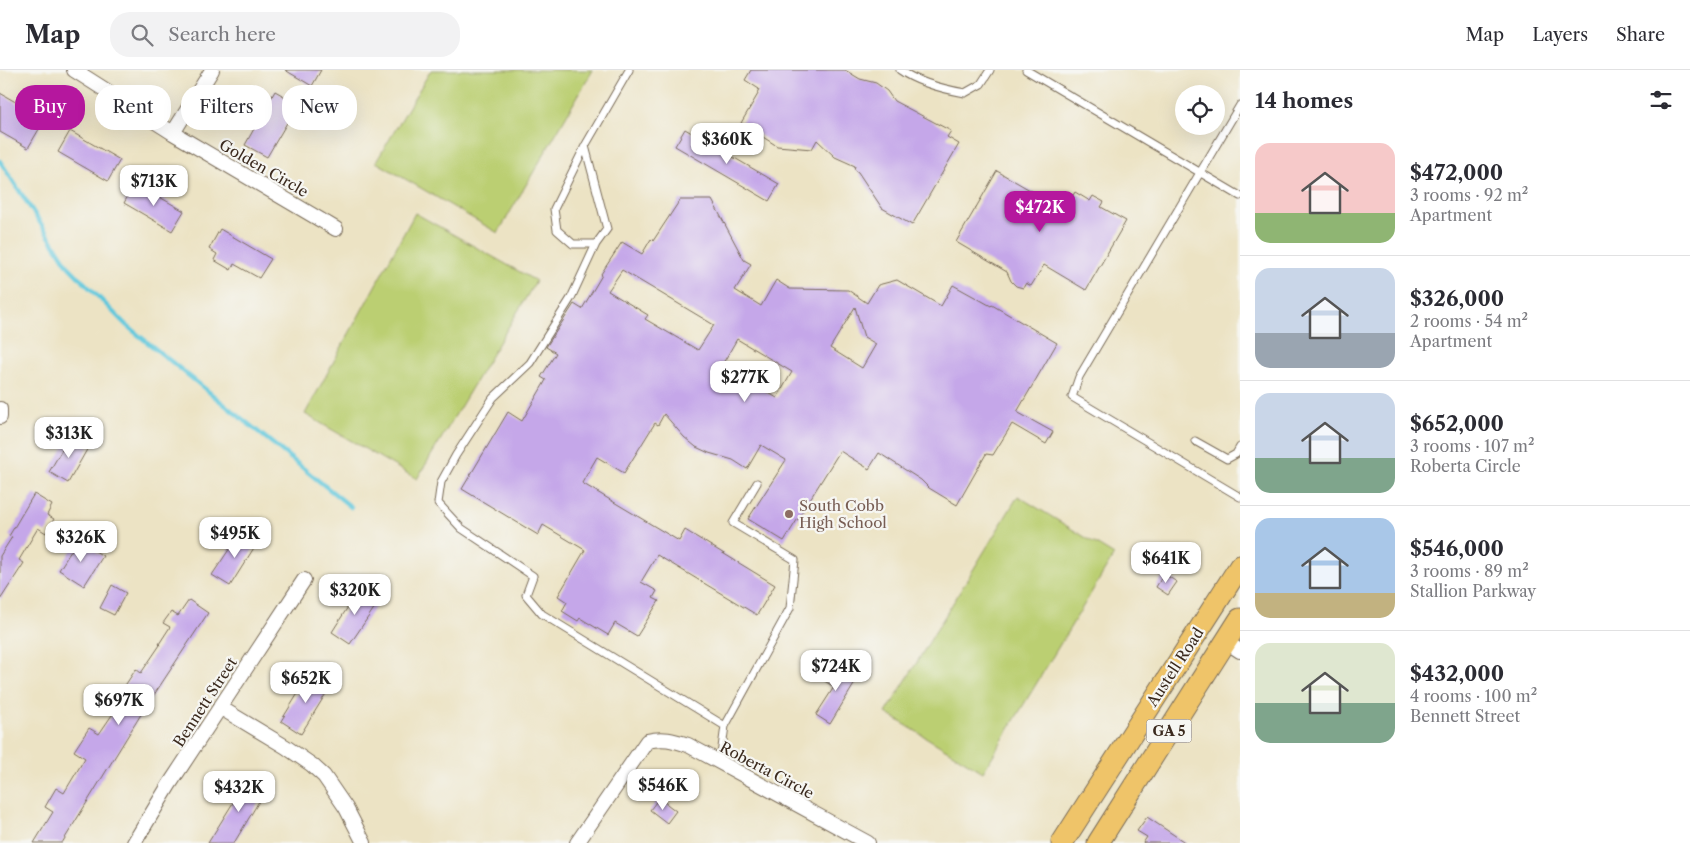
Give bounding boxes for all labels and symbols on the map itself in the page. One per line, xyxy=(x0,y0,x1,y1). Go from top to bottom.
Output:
pin: $360K xyxy=(692,122,762,165)
street label: Golden Circle xyxy=(216,135,312,201)
pin: $713K xyxy=(119,164,189,207)
pin: $472K xyxy=(1005,190,1075,233)
pin: $277K xyxy=(710,360,780,403)
pin: $313K xyxy=(34,416,104,459)
place label: South Cobb High School xyxy=(799,496,887,532)
marker: South Cobb High School xyxy=(783,508,795,520)
pin: $495K xyxy=(200,516,270,559)
pin: $326K xyxy=(46,520,116,563)
pin: $641K xyxy=(1131,542,1201,584)
pin: $320K xyxy=(320,574,390,616)
street label: Austell Road xyxy=(1142,624,1208,711)
pin: $724K xyxy=(801,650,871,692)
street label: Bennett Street xyxy=(169,653,241,750)
pin: $652K xyxy=(271,662,341,704)
pin: $697K xyxy=(84,684,154,726)
road number: GA 5 xyxy=(1146,719,1192,742)
street label: Roberta Circle xyxy=(717,737,817,803)
pin: $546K xyxy=(628,768,698,811)
pin: $432K xyxy=(204,770,274,813)

